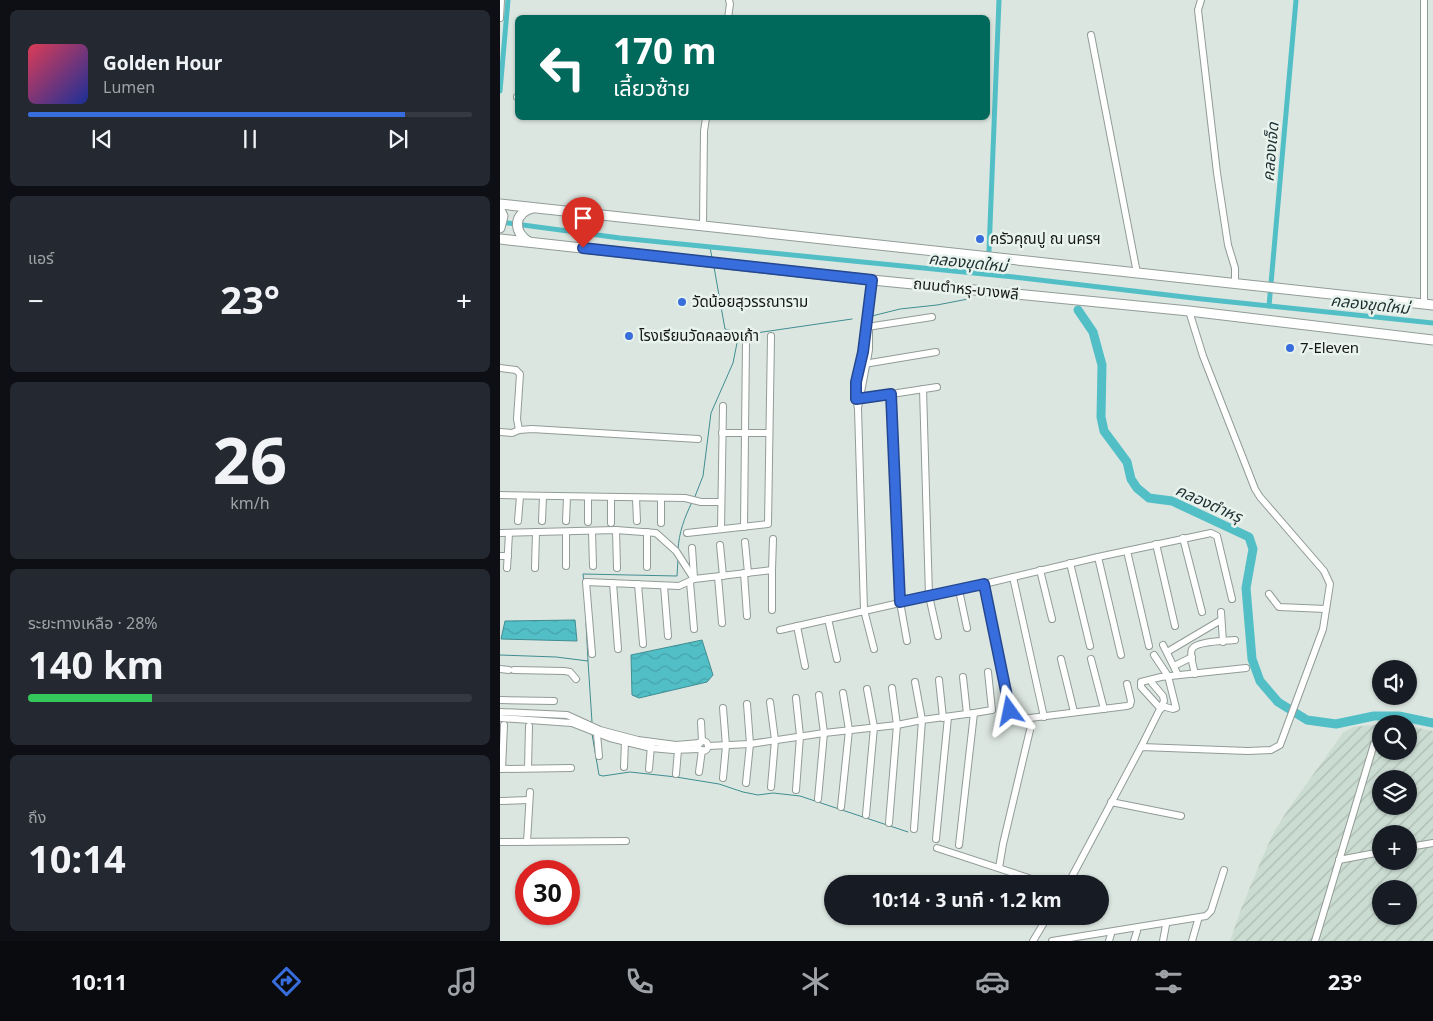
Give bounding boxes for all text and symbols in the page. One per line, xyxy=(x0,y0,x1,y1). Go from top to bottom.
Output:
text: 170 m xyxy=(613,27,716,74)
icon: left xyxy=(530,35,595,100)
text: Golden Hour xyxy=(103,50,222,76)
text: เลี้ยวซ้าย xyxy=(613,72,690,102)
text: Lumen xyxy=(103,76,155,98)
water label: คลองเจ็ด xyxy=(1256,120,1284,183)
icon: previous xyxy=(88,125,116,153)
icon: pause xyxy=(236,125,264,153)
icon: next xyxy=(384,125,412,153)
pin xyxy=(562,197,604,248)
icon: arrive xyxy=(569,204,597,232)
place label: ครัวคุณปู ณ นครฯ xyxy=(990,228,1101,248)
marker: ครัวคุณปู ณ นครฯ xyxy=(974,233,986,245)
text: แอร์ xyxy=(28,247,54,269)
water label: คลองขุดใหม่ xyxy=(927,247,1011,277)
text: 23° xyxy=(220,273,280,325)
street label: ถนนตำหรุ-บางพลี xyxy=(912,273,1020,304)
text: − xyxy=(28,281,44,319)
text: + xyxy=(456,281,472,319)
water label: คลองขุดใหม่ xyxy=(1329,289,1413,319)
place label: วัดน้อยสุวรรณาราม xyxy=(692,291,808,311)
marker: วัดน้อยสุวรรณาราม xyxy=(676,296,688,308)
place label: โรงเรียนวัดคลองเก้า xyxy=(639,325,759,345)
marker: โรงเรียนวัดคลองเก้า xyxy=(623,330,635,342)
place label: 7-Eleven xyxy=(1300,337,1359,357)
marker: 7-Eleven xyxy=(1284,342,1296,354)
text: 26 xyxy=(213,415,287,503)
water label: คลองตำหรุ xyxy=(1172,479,1247,528)
text: km/h xyxy=(230,492,270,514)
text: ระยะทางเหลือ · 28% xyxy=(28,612,158,634)
text: 140 km xyxy=(28,638,164,690)
map controls xyxy=(1372,660,1417,925)
button: sound xyxy=(1372,660,1417,705)
position arrow xyxy=(983,684,1035,736)
button: search xyxy=(1372,715,1417,760)
button: layers xyxy=(1372,770,1417,815)
text: ถึง xyxy=(28,806,46,828)
button: + xyxy=(1372,825,1417,870)
text: 10:14 xyxy=(28,832,126,884)
speed limit sign: 30 xyxy=(515,860,580,925)
button: − xyxy=(1372,880,1417,925)
text: 10:14 · 3 นาที · 1.2 km xyxy=(871,887,1062,913)
icon: directions xyxy=(269,964,304,999)
icon: music xyxy=(445,964,480,999)
icon: phone xyxy=(622,964,657,999)
icon: climate xyxy=(798,964,833,999)
icon: car xyxy=(975,964,1010,999)
icon: filters xyxy=(1151,964,1186,999)
text: 10:11 xyxy=(71,966,127,996)
text: 23° xyxy=(1328,966,1362,996)

